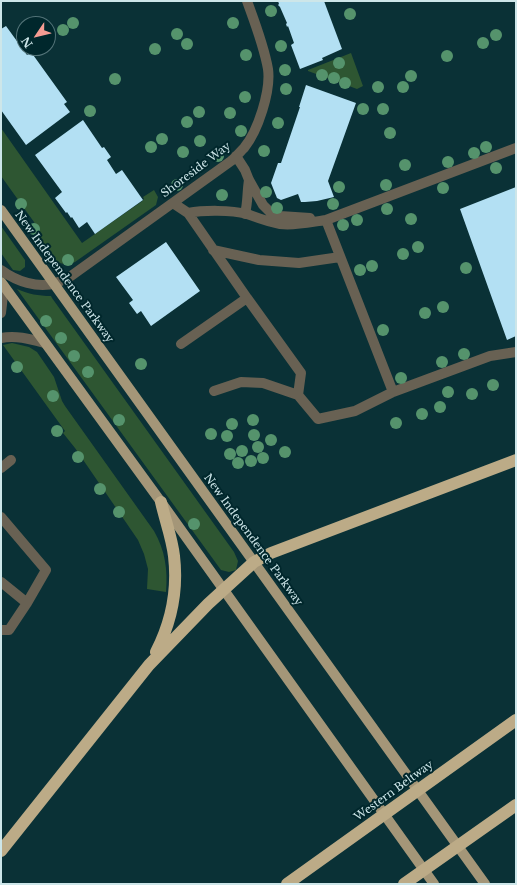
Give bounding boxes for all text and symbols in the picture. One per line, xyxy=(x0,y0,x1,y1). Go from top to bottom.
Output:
north arrow xyxy=(16,16,56,56)
text: N xyxy=(18,34,36,51)
street label: Shoreside Way xyxy=(159,140,233,200)
street label: New Independence Parkway xyxy=(12,208,116,346)
street label: New Independence Parkway xyxy=(201,471,305,609)
street label: Western Beltway xyxy=(352,758,436,824)

